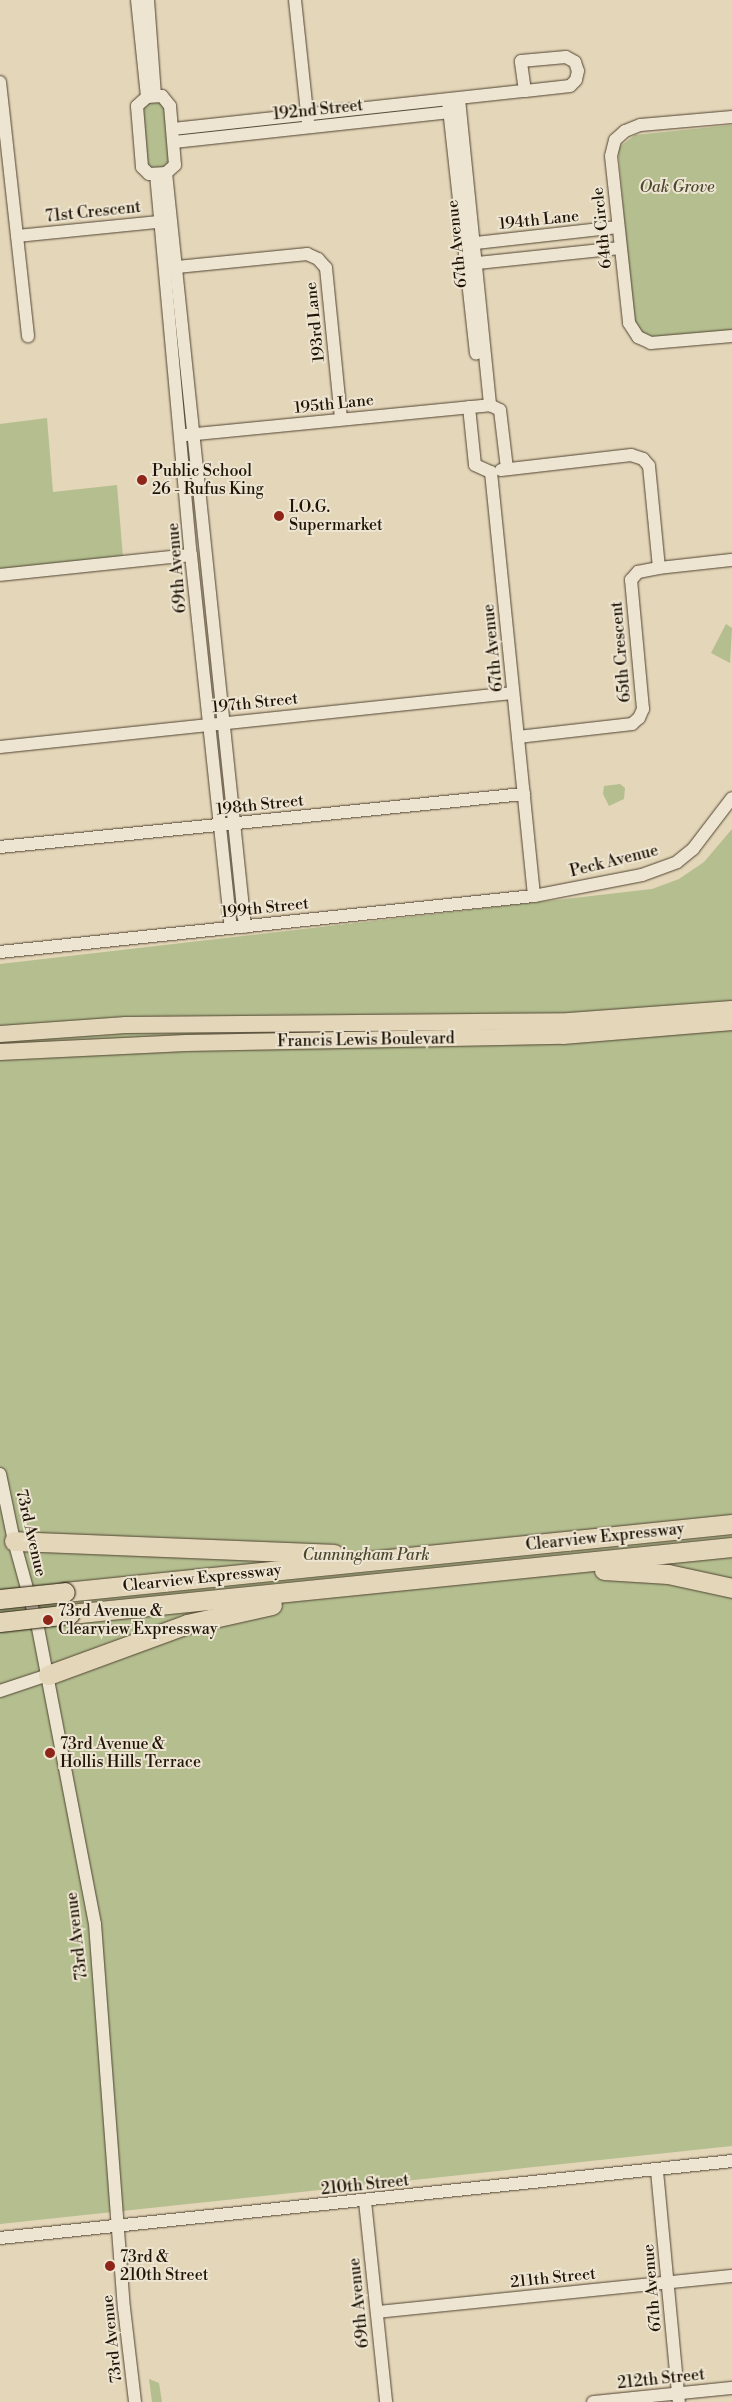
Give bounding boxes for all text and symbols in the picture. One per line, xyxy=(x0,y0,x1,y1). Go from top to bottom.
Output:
street label: 192nd Street xyxy=(272,96,364,124)
park label: Oak Grove xyxy=(639,177,715,197)
street label: 64th Circle xyxy=(588,186,616,270)
street label: 71st Crescent xyxy=(44,197,142,227)
street label: 67th Avenue xyxy=(443,199,471,289)
street label: 194th Lane xyxy=(498,206,580,234)
street label: 193rd Lane xyxy=(301,281,329,363)
street label: 195th Lane xyxy=(293,390,375,418)
place label: Public School 26 - Rufus King xyxy=(152,461,264,499)
marker: Public School 26 - Rufus King xyxy=(136,474,148,486)
place label: I.O.G. Supermarket xyxy=(289,497,383,535)
marker: I.O.G. Supermarket xyxy=(273,510,285,522)
street label: 69th Avenue xyxy=(163,522,191,614)
street label: 65th Crescent xyxy=(607,601,635,703)
street label: 67th Avenue xyxy=(479,603,507,693)
street label: 197th Street xyxy=(211,689,299,717)
street label: 198th Street xyxy=(215,791,305,819)
street label: Peck Avenue xyxy=(568,841,660,881)
street label: 199th Street xyxy=(220,894,310,922)
street label: Francis Lewis Boulevard xyxy=(277,1029,455,1051)
street label: 73rd Avenue xyxy=(12,1488,50,1578)
street label: Clearview Expressway xyxy=(525,1519,685,1555)
park label: Cunningham Park xyxy=(302,1545,430,1565)
street label: Clearview Expressway xyxy=(122,1560,282,1596)
place label: 73rd Avenue & Clearview Expressway xyxy=(58,1601,218,1639)
marker: 73rd Avenue & Clearview Expressway xyxy=(42,1614,54,1626)
place label: 73rd Avenue & Hollis Hills Terrace xyxy=(60,1734,201,1772)
marker: 73rd Avenue & Hollis Hills Terrace xyxy=(44,1747,56,1759)
street label: 73rd Avenue xyxy=(62,1891,92,1981)
street label: 210th Street xyxy=(320,2171,410,2199)
street label: 67th Avenue xyxy=(639,2243,665,2333)
place label: 73rd & 210th Street xyxy=(120,2247,208,2285)
street label: 69th Avenue xyxy=(345,2257,373,2349)
marker: 73rd & 210th Street xyxy=(104,2260,116,2272)
street label: 211th Street xyxy=(509,2264,597,2292)
street label: 73rd Avenue xyxy=(98,2294,126,2384)
street label: 212th Street xyxy=(616,2365,706,2393)

